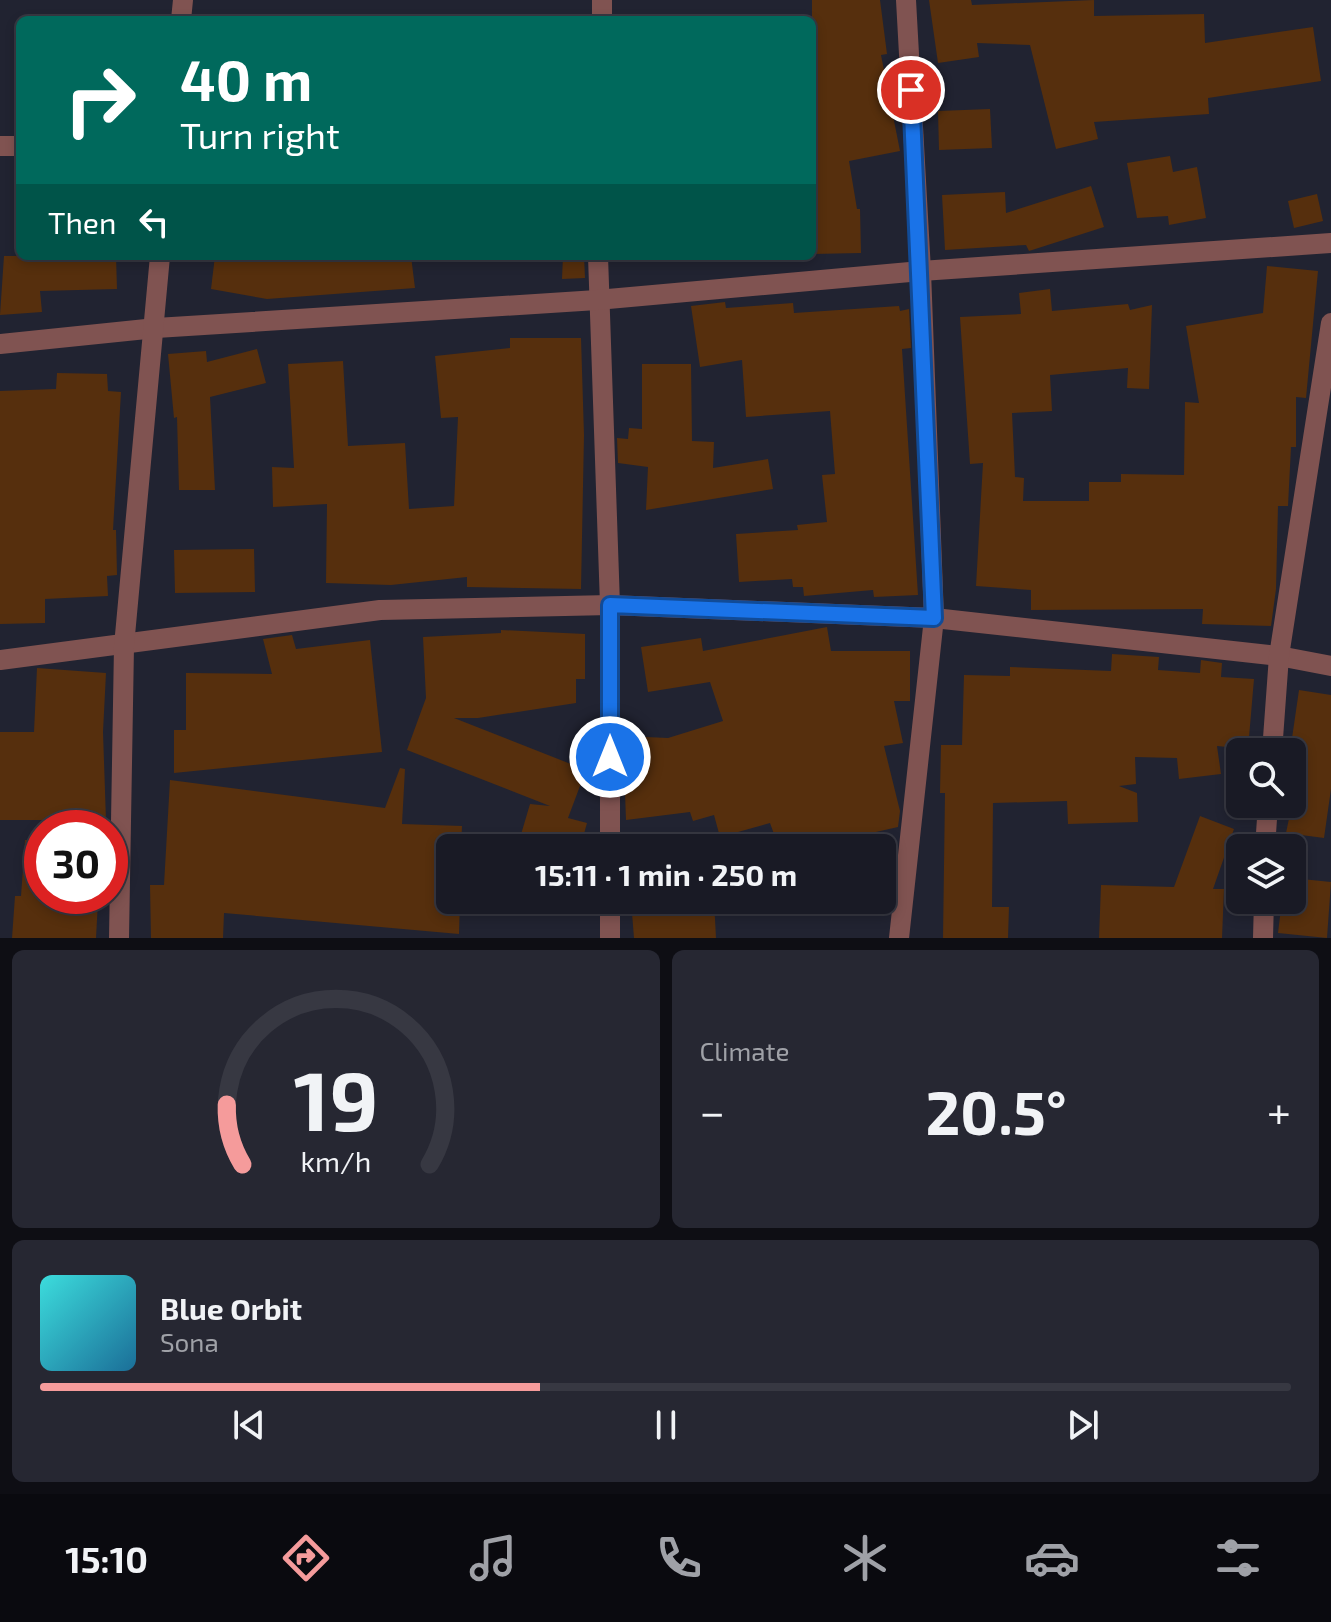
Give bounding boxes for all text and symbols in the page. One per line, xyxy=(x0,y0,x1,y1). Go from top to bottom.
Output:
text: 40 m xyxy=(180,45,312,112)
icon: right xyxy=(48,48,152,152)
pin xyxy=(877,56,945,124)
icon: arrive xyxy=(889,68,933,112)
text: Turn right xyxy=(180,113,340,156)
icon: left xyxy=(132,200,176,244)
text: Then xyxy=(48,204,116,240)
position arrow xyxy=(568,715,652,799)
map controls xyxy=(1226,738,1306,914)
button: search xyxy=(1226,738,1306,818)
speed limit sign: 30 xyxy=(24,810,128,914)
button: layers xyxy=(1226,834,1306,914)
text: 15:11 · 1 min · 250 m xyxy=(535,856,797,892)
text: Climate xyxy=(700,1035,789,1066)
text: 19 xyxy=(293,1048,378,1148)
text: 20.5° xyxy=(925,1075,1067,1147)
text: − xyxy=(700,1084,725,1137)
text: + xyxy=(1267,1084,1291,1137)
text: km/h xyxy=(300,1143,371,1178)
text: Blue Orbit xyxy=(160,1290,302,1326)
text: Sona xyxy=(160,1326,219,1357)
icon: previous xyxy=(227,1403,271,1447)
icon: pause xyxy=(644,1403,688,1447)
icon: next xyxy=(1061,1403,1105,1447)
icon: directions xyxy=(278,1530,334,1586)
icon: music xyxy=(465,1530,521,1586)
icon: phone xyxy=(651,1530,707,1586)
icon: climate xyxy=(837,1530,893,1586)
icon: car xyxy=(1024,1530,1080,1586)
icon: filters xyxy=(1210,1530,1266,1586)
text: 15:10 xyxy=(65,1537,148,1580)

